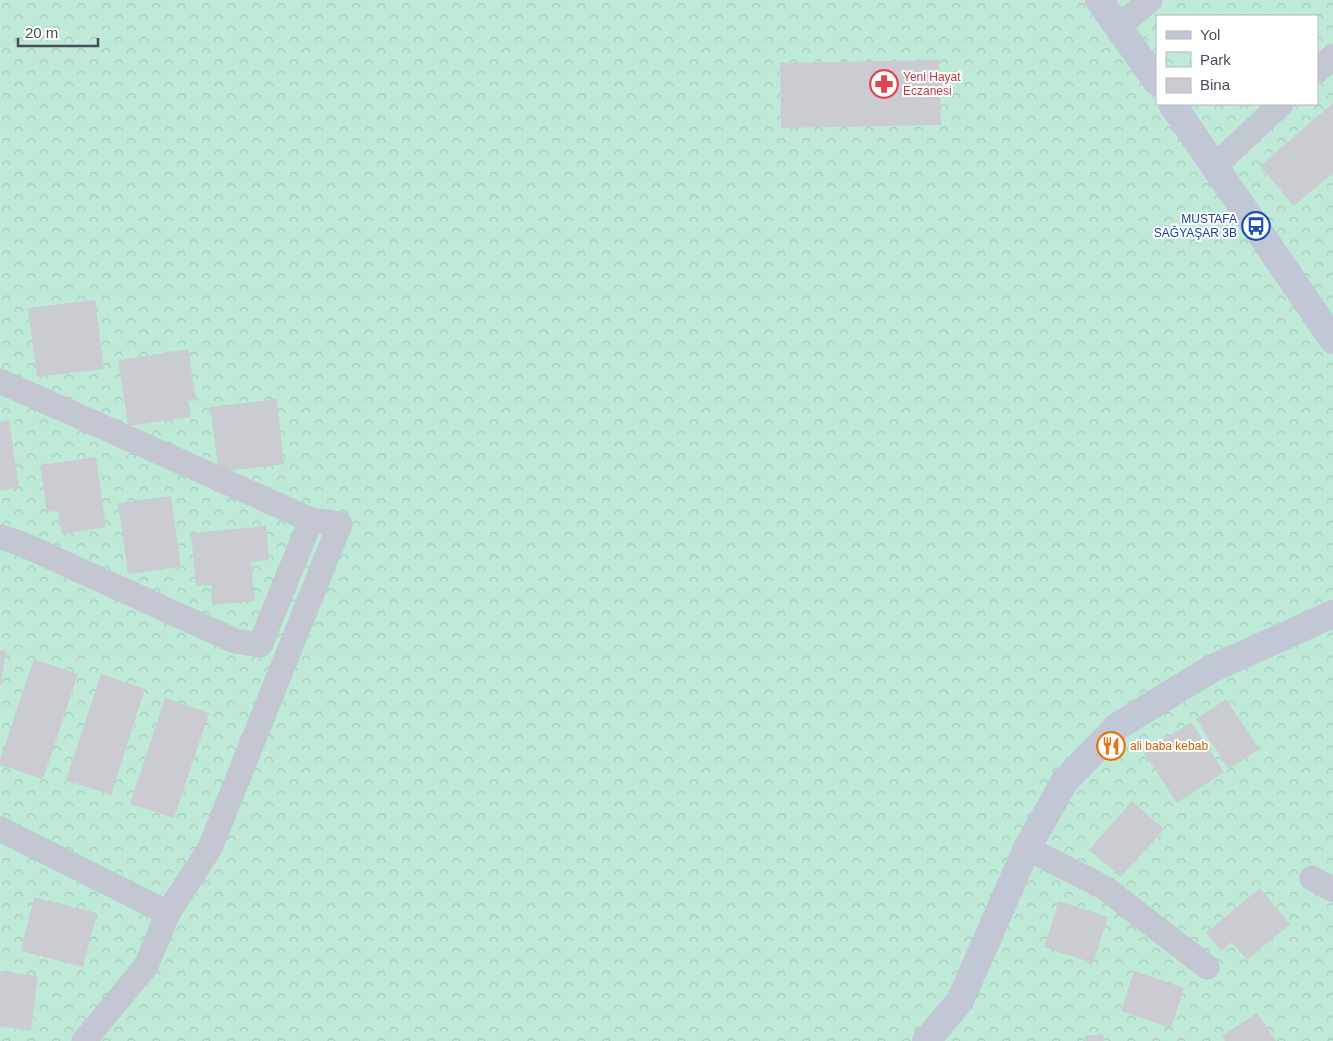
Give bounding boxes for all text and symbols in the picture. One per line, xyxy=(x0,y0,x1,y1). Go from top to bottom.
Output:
scale bar xyxy=(18,15,98,47)
legend xyxy=(1156,15,1318,105)
text: 20 m xyxy=(25,24,58,41)
text: Yol xyxy=(1200,26,1220,43)
text: Park xyxy=(1200,51,1231,68)
pharmacy icon: Yeni Hayat Eczanesi xyxy=(869,69,899,99)
place label: Yeni Hayat Eczanesi xyxy=(903,70,961,98)
text: Bina xyxy=(1200,76,1231,93)
bus stop icon: MUSTAFA SAĞYAŞAR 3B xyxy=(1241,211,1271,241)
place label: MUSTAFA SAĞYAŞAR 3B xyxy=(1154,212,1237,240)
restaurant icon: ali baba kebab xyxy=(1096,731,1126,761)
place label: ali baba kebab xyxy=(1130,739,1208,753)

